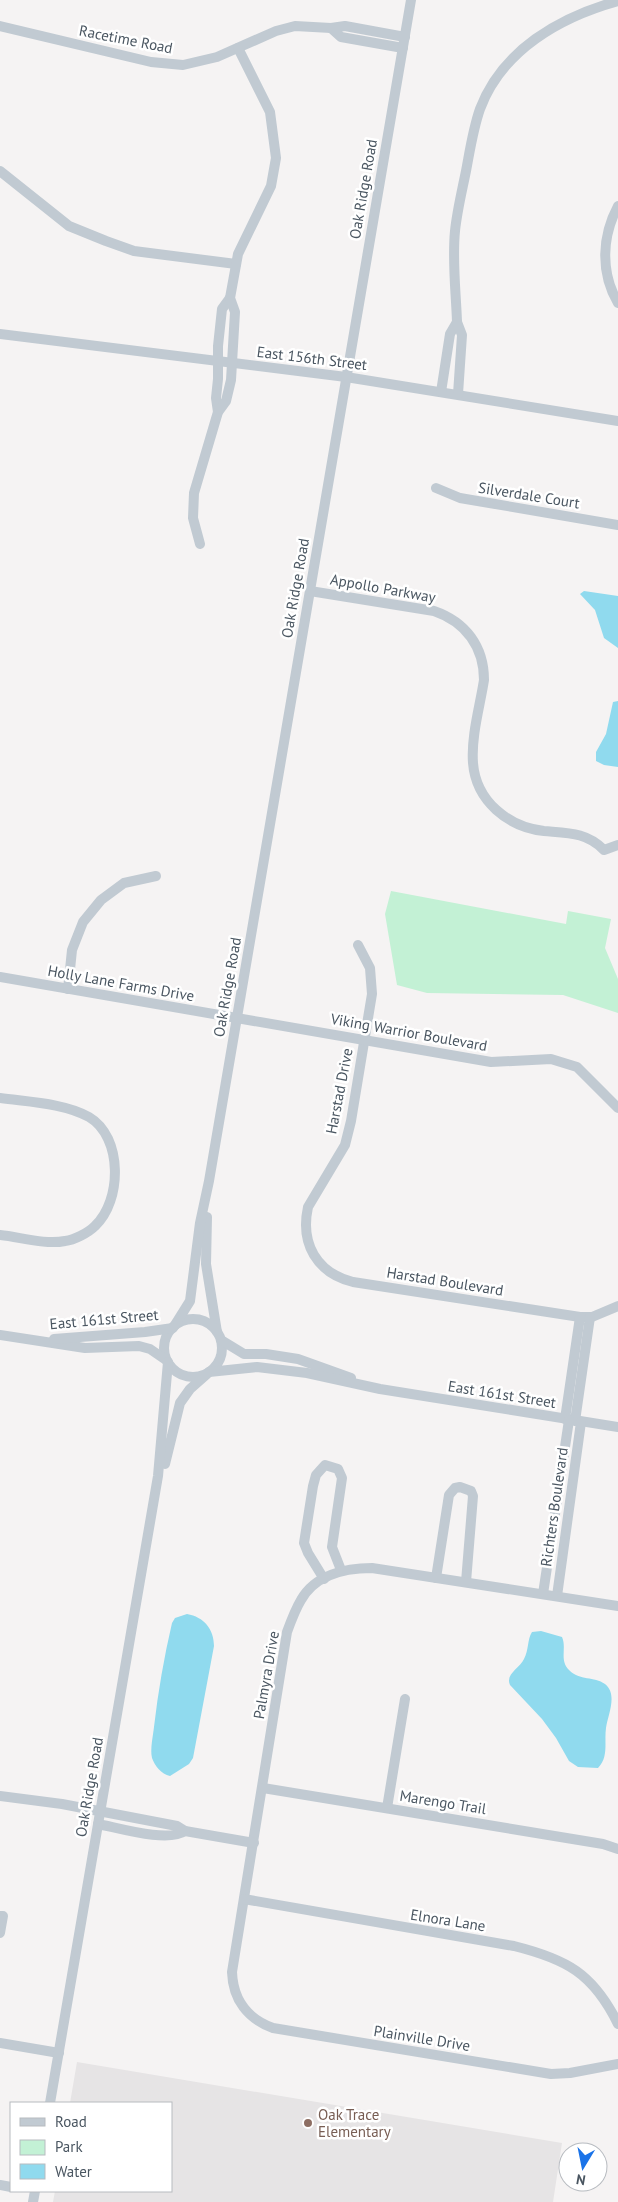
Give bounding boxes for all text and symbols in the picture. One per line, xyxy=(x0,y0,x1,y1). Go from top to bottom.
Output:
street label: Racetime Road xyxy=(78,21,174,57)
street label: Oak Ridge Road xyxy=(345,138,381,240)
street label: East 156th Street xyxy=(256,342,368,374)
street label: Silverdale Court xyxy=(477,478,581,512)
street label: Oak Ridge Road xyxy=(277,537,313,639)
street label: Appollo Parkway xyxy=(329,569,437,607)
street label: Oak Ridge Road xyxy=(209,936,245,1038)
street label: Holly Lane Farms Drive xyxy=(46,961,196,1005)
street label: Viking Warrior Boulevard xyxy=(328,1009,489,1055)
street label: Harstad Drive xyxy=(321,1046,357,1136)
street label: Harstad Boulevard xyxy=(385,1262,505,1300)
street label: East 161st Street xyxy=(49,1305,159,1333)
street label: East 161st Street xyxy=(447,1376,557,1412)
street label: Richters Boulevard xyxy=(536,1446,572,1568)
street label: Palmyra Drive xyxy=(249,1630,283,1720)
street label: Oak Ridge Road xyxy=(71,1736,107,1838)
street label: Marengo Trail xyxy=(398,1786,488,1818)
street label: Elnora Lane xyxy=(409,1905,487,1935)
street label: Plainville Drive xyxy=(372,2021,472,2055)
legend xyxy=(10,2102,172,2192)
place label: Oak Trace Elementary xyxy=(318,2105,391,2141)
text: Road xyxy=(55,2112,87,2131)
marker: Oak Trace Elementary xyxy=(302,2117,314,2129)
text: Park xyxy=(55,2137,83,2156)
north arrow xyxy=(558,2142,608,2192)
text: Water xyxy=(55,2162,92,2181)
text: N xyxy=(575,2170,587,2189)

